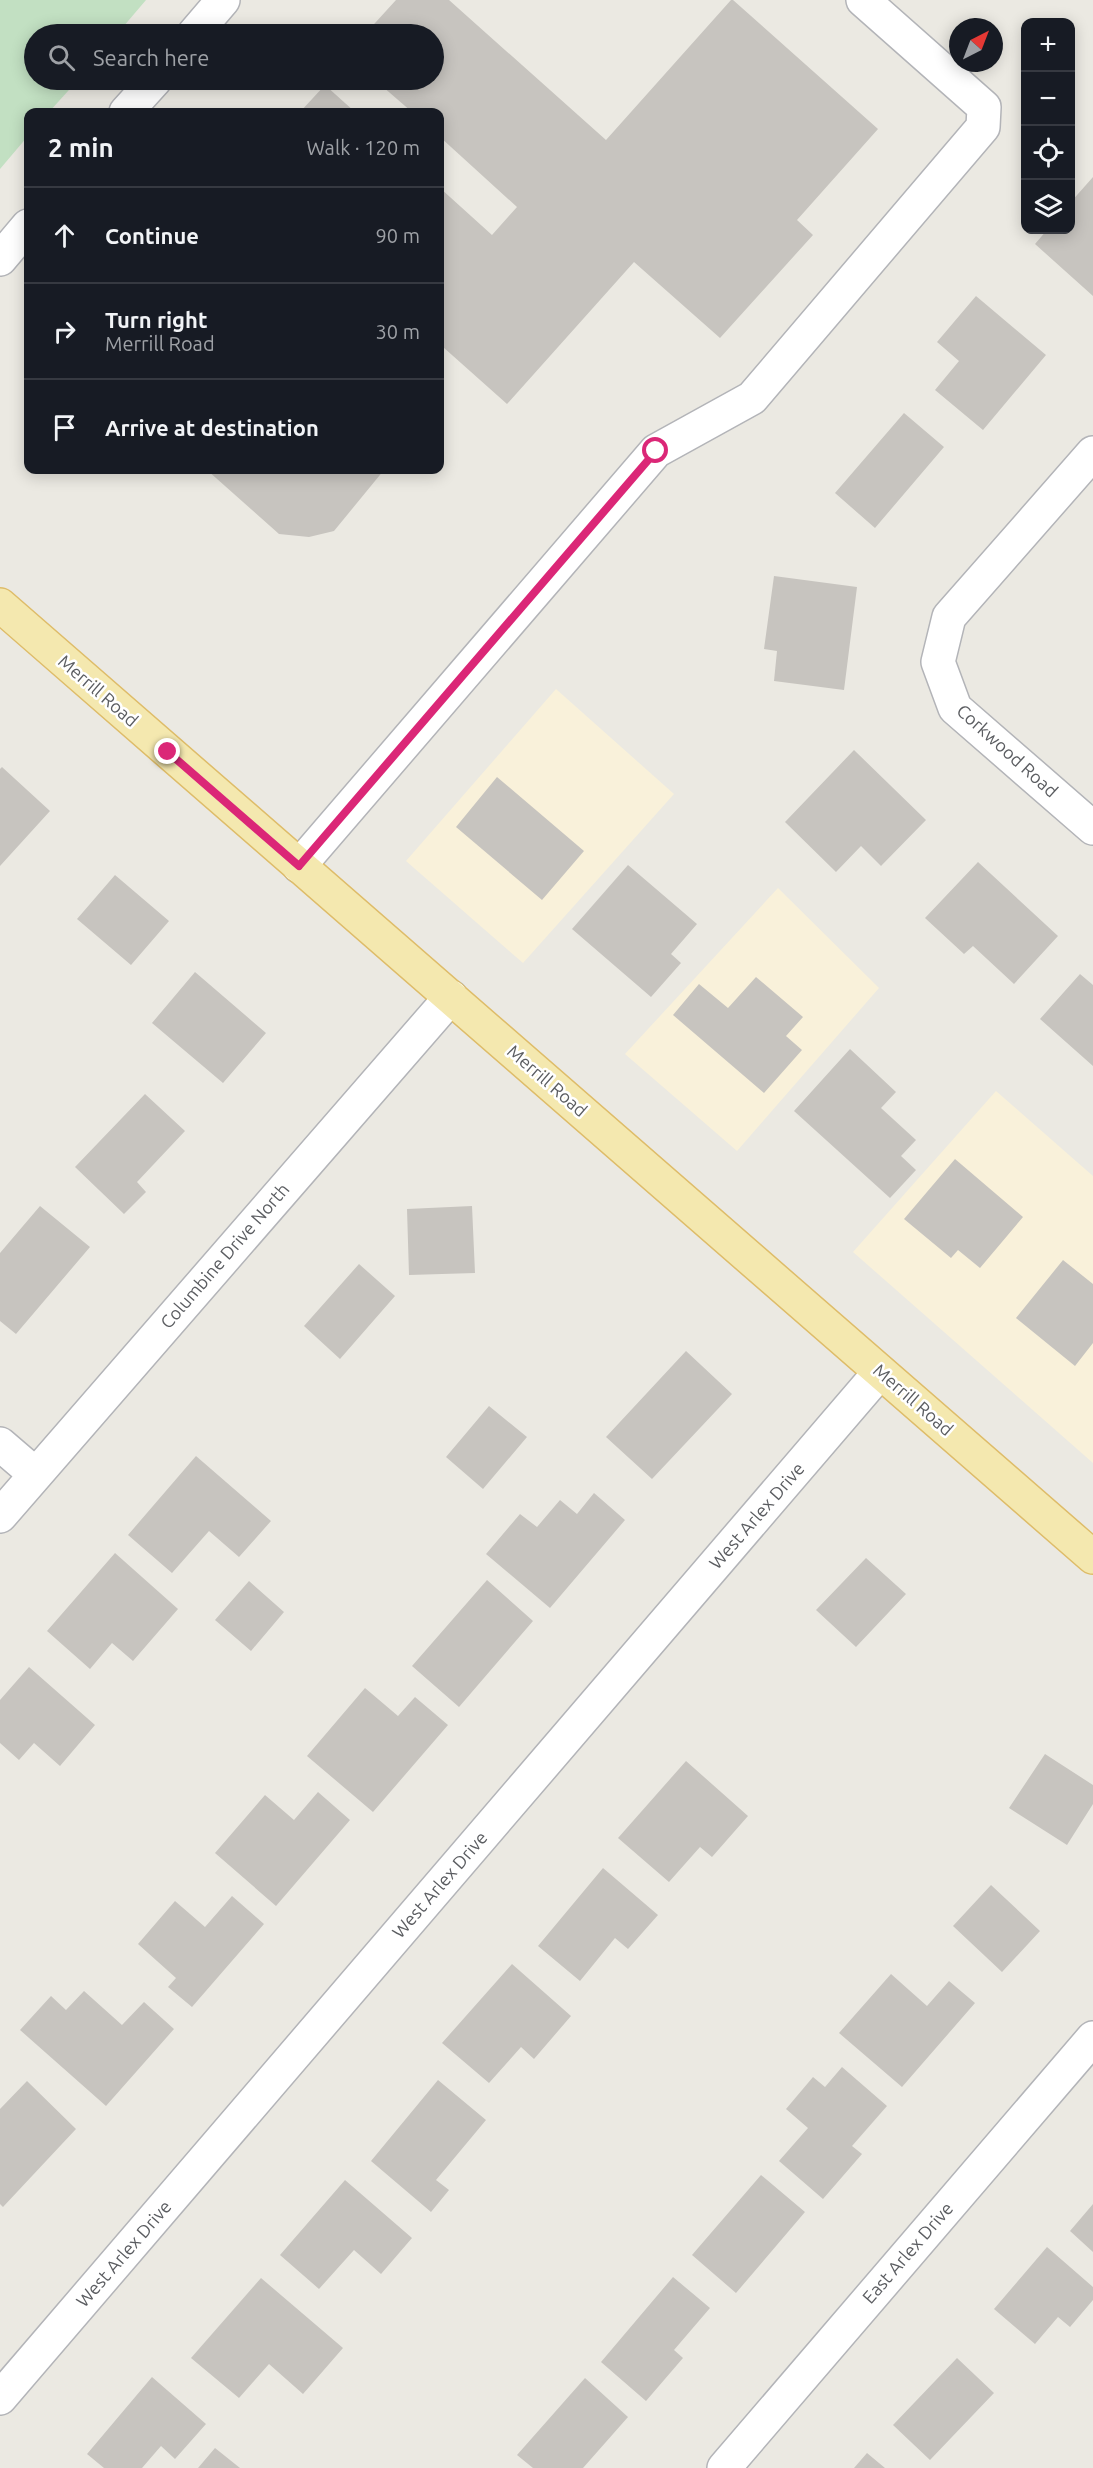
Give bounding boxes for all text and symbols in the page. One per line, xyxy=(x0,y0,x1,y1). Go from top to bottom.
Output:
north arrow xyxy=(949,18,1003,72)
map controls xyxy=(1021,18,1075,234)
button: + xyxy=(1021,18,1075,72)
search box xyxy=(24,24,444,90)
icon: search xyxy=(45,41,78,74)
text: Search here xyxy=(93,45,209,70)
button: − xyxy=(1021,72,1075,126)
button: locate xyxy=(1021,126,1075,180)
text: 2 min xyxy=(48,133,114,162)
text: Walk · 120 m xyxy=(307,136,420,159)
button: layers xyxy=(1021,180,1075,234)
icon: ahead xyxy=(48,219,81,252)
text: Continue xyxy=(105,223,199,248)
text: 90 m xyxy=(376,224,420,247)
text: Turn right xyxy=(105,307,207,332)
icon: right xyxy=(48,315,81,348)
text: 30 m xyxy=(376,320,420,343)
text: Merrill Road xyxy=(105,332,215,355)
icon: arrive xyxy=(48,411,81,444)
text: Arrive at destination xyxy=(105,415,319,440)
route start xyxy=(642,437,668,463)
street label: Merrill Road xyxy=(55,650,142,730)
street label: Corkwood Road xyxy=(953,700,1062,801)
route end xyxy=(154,738,180,764)
street label: Merrill Road xyxy=(504,1040,591,1120)
street label: Columbine Drive North xyxy=(156,1179,293,1332)
street label: Merrill Road xyxy=(870,1359,957,1439)
street label: West Arlex Drive xyxy=(705,1458,808,1573)
street label: West Arlex Drive xyxy=(388,1827,491,1942)
street label: West Arlex Drive xyxy=(72,2196,175,2311)
street label: East Arlex Drive xyxy=(858,2198,957,2307)

